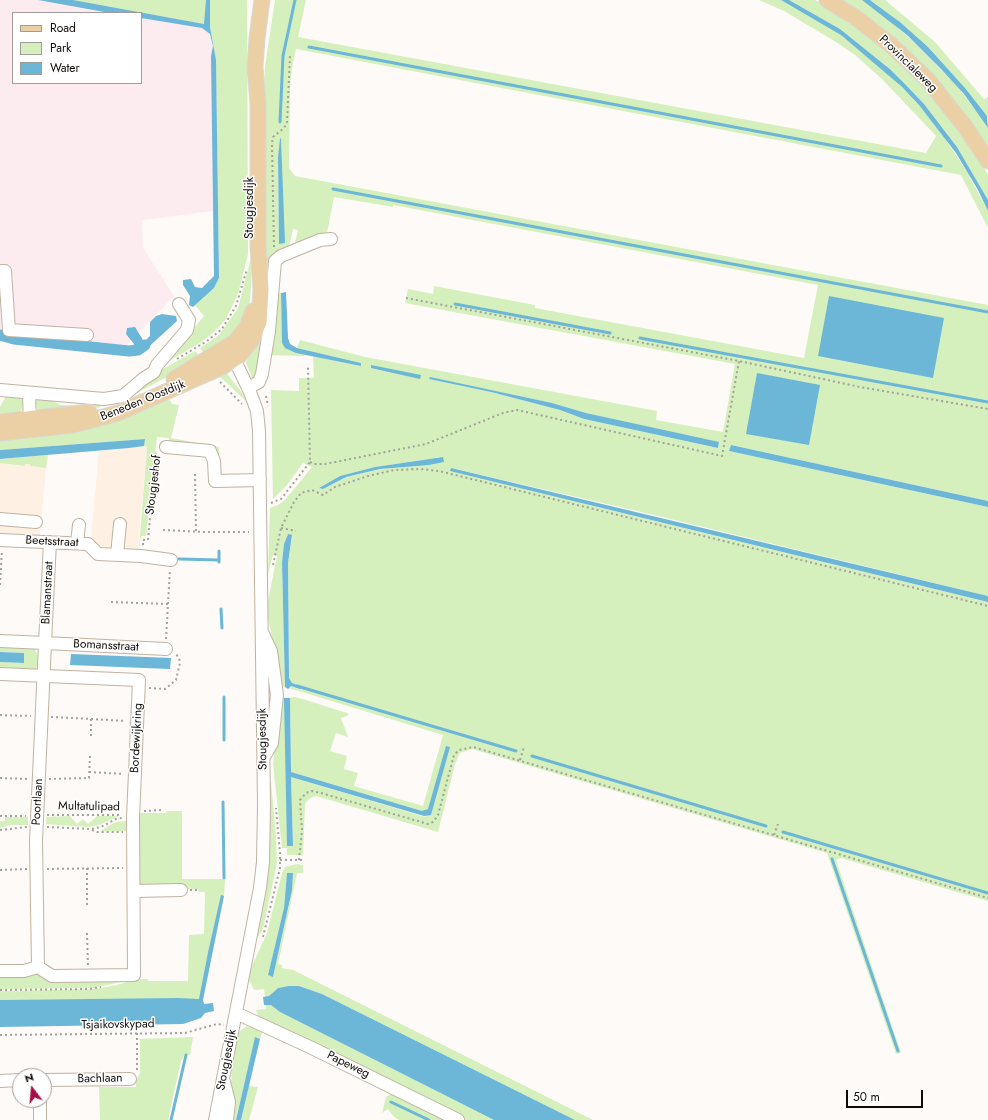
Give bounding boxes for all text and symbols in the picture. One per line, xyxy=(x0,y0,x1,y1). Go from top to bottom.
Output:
legend xyxy=(12,12,142,84)
text: Road xyxy=(50,19,76,37)
street label: Provincialeweg xyxy=(876,33,940,95)
text: Park xyxy=(50,39,71,57)
text: Water xyxy=(50,59,80,77)
street label: Stougjesdijk xyxy=(243,177,257,239)
street label: Beneden Oostdijk xyxy=(98,377,188,425)
street label: Stougjeshof xyxy=(143,454,165,516)
street label: Beetsstraat xyxy=(25,533,79,551)
street label: Blamanstraat xyxy=(39,561,57,625)
street label: Bomansstraat xyxy=(73,637,139,655)
street label: Bordewijkring xyxy=(128,703,146,773)
street label: Stougjesdijk xyxy=(255,708,271,770)
street label: Poortlaan xyxy=(30,778,46,826)
street label: Multatulipad xyxy=(58,799,120,815)
street label: Tsjaikovskypad xyxy=(81,1017,155,1033)
street label: Stougjesdijk xyxy=(214,1028,240,1092)
street label: Papeweg xyxy=(324,1048,372,1082)
north arrow xyxy=(12,1068,52,1108)
text: N xyxy=(23,1069,35,1086)
street label: Bachlaan xyxy=(77,1071,123,1087)
scale bar xyxy=(848,1082,925,1108)
text: 50 m xyxy=(853,1088,880,1106)

